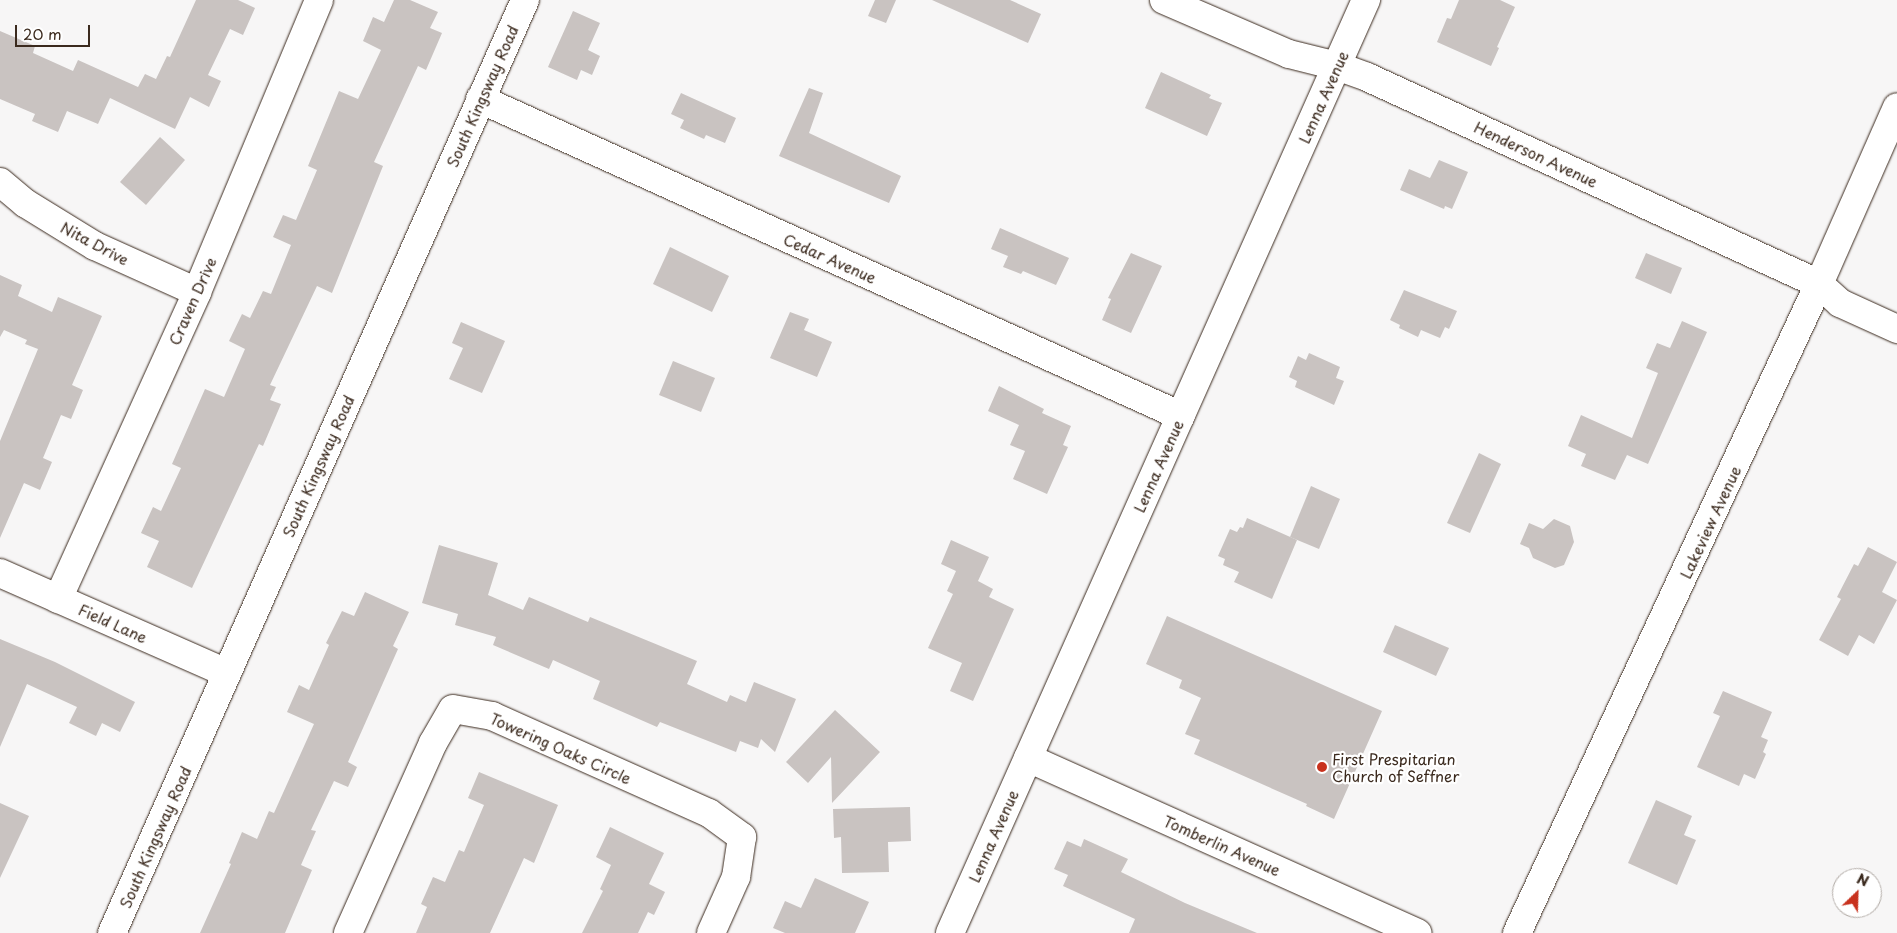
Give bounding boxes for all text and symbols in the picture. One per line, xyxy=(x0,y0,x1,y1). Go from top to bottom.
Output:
scale bar xyxy=(18,15,92,47)
text: 20 m xyxy=(23,22,62,45)
street label: South Kingsway Road xyxy=(442,22,522,170)
street label: Lenna Avenue xyxy=(1295,48,1351,146)
street label: Henderson Avenue xyxy=(1472,118,1600,190)
street label: Nita Drive xyxy=(58,217,132,269)
street label: Cedar Avenue xyxy=(781,230,879,286)
street label: Craven Drive xyxy=(164,254,220,348)
street label: South Kingsway Road xyxy=(278,392,358,540)
street label: Lenna Avenue xyxy=(1130,417,1186,515)
street label: Lakeview Avenue xyxy=(1676,463,1744,581)
street label: Field Lane xyxy=(76,600,150,646)
street label: Towering Oaks Circle xyxy=(487,709,635,787)
place label: First Prespitarian Church of Seffner xyxy=(1332,749,1461,784)
marker: First Prespitarian Church of Seffner xyxy=(1316,761,1328,773)
street label: South Kingsway Road xyxy=(115,763,195,911)
street label: Lenna Avenue xyxy=(965,787,1021,885)
street label: Tomberlin Avenue xyxy=(1160,811,1284,879)
north arrow xyxy=(1832,868,1882,918)
text: N xyxy=(1854,868,1872,892)

